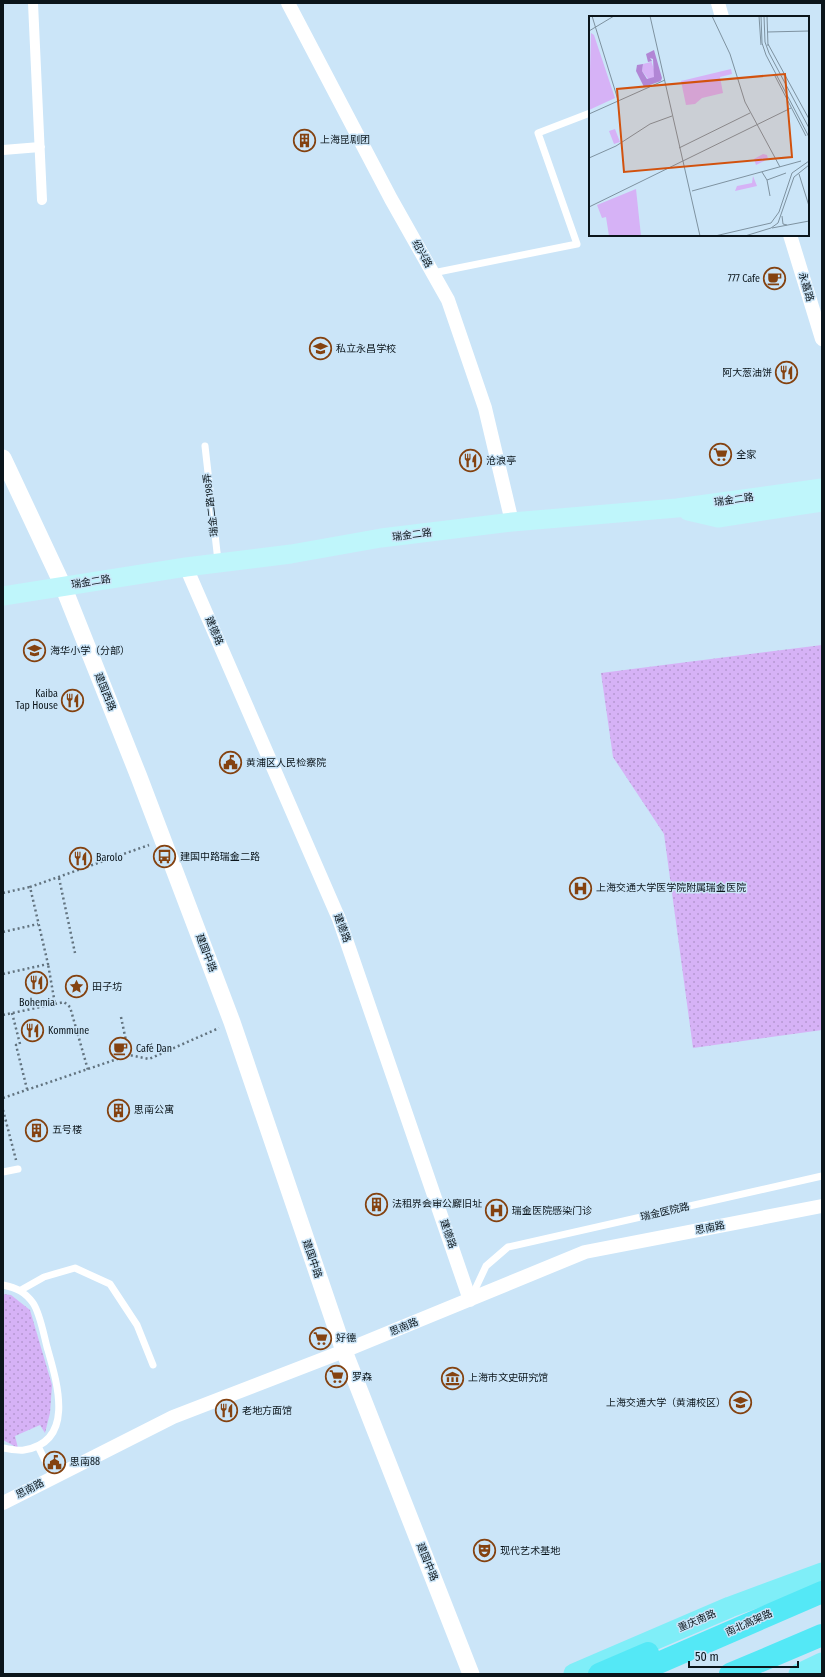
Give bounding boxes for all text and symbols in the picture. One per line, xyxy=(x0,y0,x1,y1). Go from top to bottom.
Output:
inset map xyxy=(589,16,809,236)
building icon: 上海昆剧团 xyxy=(292,127,318,153)
place label: 上海昆剧团 xyxy=(320,134,370,146)
street label: 绍兴路 xyxy=(409,238,435,270)
cafe icon: 777 Cafe xyxy=(762,266,788,292)
street label: 永嘉路 xyxy=(796,271,816,303)
place label: 777 Cafe xyxy=(728,273,760,285)
school or university icon: 私立永昌学校 xyxy=(308,336,334,362)
place label: 私立永昌学校 xyxy=(336,343,396,355)
restaurant icon: 阿大葱油饼 xyxy=(774,360,800,386)
place label: 阿大葱油饼 xyxy=(722,367,772,379)
supermarket icon: 全家 xyxy=(707,442,733,468)
restaurant icon: 沧浪亭 xyxy=(458,448,484,474)
place label: 全家 xyxy=(736,449,757,461)
place label: 沧浪亭 xyxy=(486,455,516,467)
street label: 瑞金二路198弄 xyxy=(201,473,221,537)
street label: 瑞金二路 xyxy=(713,491,755,509)
street label: 瑞金二路 xyxy=(391,527,433,543)
street label: 瑞金二路 xyxy=(70,573,112,591)
street label: 建德路 xyxy=(203,615,225,647)
school or university icon: 海华小学（分部） xyxy=(22,638,48,664)
place label: 海华小学（分部） xyxy=(50,645,130,657)
street label: 建国西路 xyxy=(92,671,118,713)
restaurant icon: Kaiba Tap House xyxy=(60,687,86,713)
place label: Kaiba Tap House xyxy=(16,688,58,712)
public building icon: 黄浦区人民检察院 xyxy=(218,750,244,776)
place label: 黄浦区人民检察院 xyxy=(246,757,326,769)
bus stop icon: 建国中路瑞金二路 xyxy=(151,844,177,870)
restaurant icon: Barolo xyxy=(68,845,94,871)
place label: 建国中路瑞金二路 xyxy=(180,851,260,863)
place label: Barolo xyxy=(96,852,123,864)
hospital icon: 上海交通大学医学院附属瑞金医院 xyxy=(568,875,594,901)
place label: 上海交通大学医学院附属瑞金医院 xyxy=(596,882,746,894)
street label: 建德路 xyxy=(331,912,353,944)
street label: 建国中路 xyxy=(193,932,219,974)
restaurant icon: Bohemia xyxy=(24,970,50,996)
place icon: 田子坊 xyxy=(64,974,90,1000)
place label: 田子坊 xyxy=(92,981,122,993)
place label: Bohemia xyxy=(19,997,55,1009)
restaurant icon: Kommune xyxy=(19,1018,45,1044)
place label: Kommune xyxy=(48,1025,89,1037)
cafe icon: Café Dan xyxy=(107,1036,133,1062)
place label: Café Dan xyxy=(136,1043,172,1055)
building icon: 思南公寓 xyxy=(106,1097,132,1123)
place label: 思南公寓 xyxy=(134,1104,174,1116)
building icon: 五号楼 xyxy=(24,1117,50,1143)
place label: 五号楼 xyxy=(52,1124,82,1136)
building icon: 法租界会审公廨旧址 xyxy=(364,1191,390,1217)
place label: 法租界会审公廨旧址 xyxy=(392,1198,482,1210)
hospital icon: 瑞金医院感染门诊 xyxy=(484,1198,510,1224)
street label: 瑞金医院路 xyxy=(639,1201,691,1223)
place label: 瑞金医院感染门诊 xyxy=(512,1205,592,1217)
street label: 建德路 xyxy=(437,1218,459,1250)
street label: 思南路 xyxy=(694,1219,726,1237)
street label: 建国中路 xyxy=(300,1238,324,1280)
street label: 思南路 xyxy=(388,1316,420,1338)
supermarket icon: 好德 xyxy=(307,1325,333,1351)
place label: 好德 xyxy=(336,1332,356,1344)
supermarket icon: 罗森 xyxy=(323,1364,349,1390)
museum icon: 上海市文史研究馆 xyxy=(440,1365,466,1391)
place label: 罗森 xyxy=(352,1371,372,1383)
place label: 上海市文史研究馆 xyxy=(468,1372,548,1384)
school or university icon: 上海交通大学（黄浦校区） xyxy=(728,1390,754,1416)
place label: 上海交通大学（黄浦校区） xyxy=(606,1397,726,1409)
restaurant icon: 老地方面馆 xyxy=(214,1398,240,1424)
place label: 老地方面馆 xyxy=(242,1405,292,1417)
public building icon: 思南88 xyxy=(42,1449,68,1475)
place label: 思南88 xyxy=(70,1456,100,1468)
street label: 思南路 xyxy=(14,1477,46,1501)
theatre icon: 现代艺术基地 xyxy=(471,1538,497,1564)
street label: 建国中路 xyxy=(414,1541,440,1583)
place label: 现代艺术基地 xyxy=(500,1545,561,1557)
street label: 南北高架路 xyxy=(724,1607,774,1639)
street label: 重庆南路 xyxy=(676,1608,718,1634)
scale bar xyxy=(689,1643,798,1669)
text: 50 m xyxy=(695,1650,719,1664)

